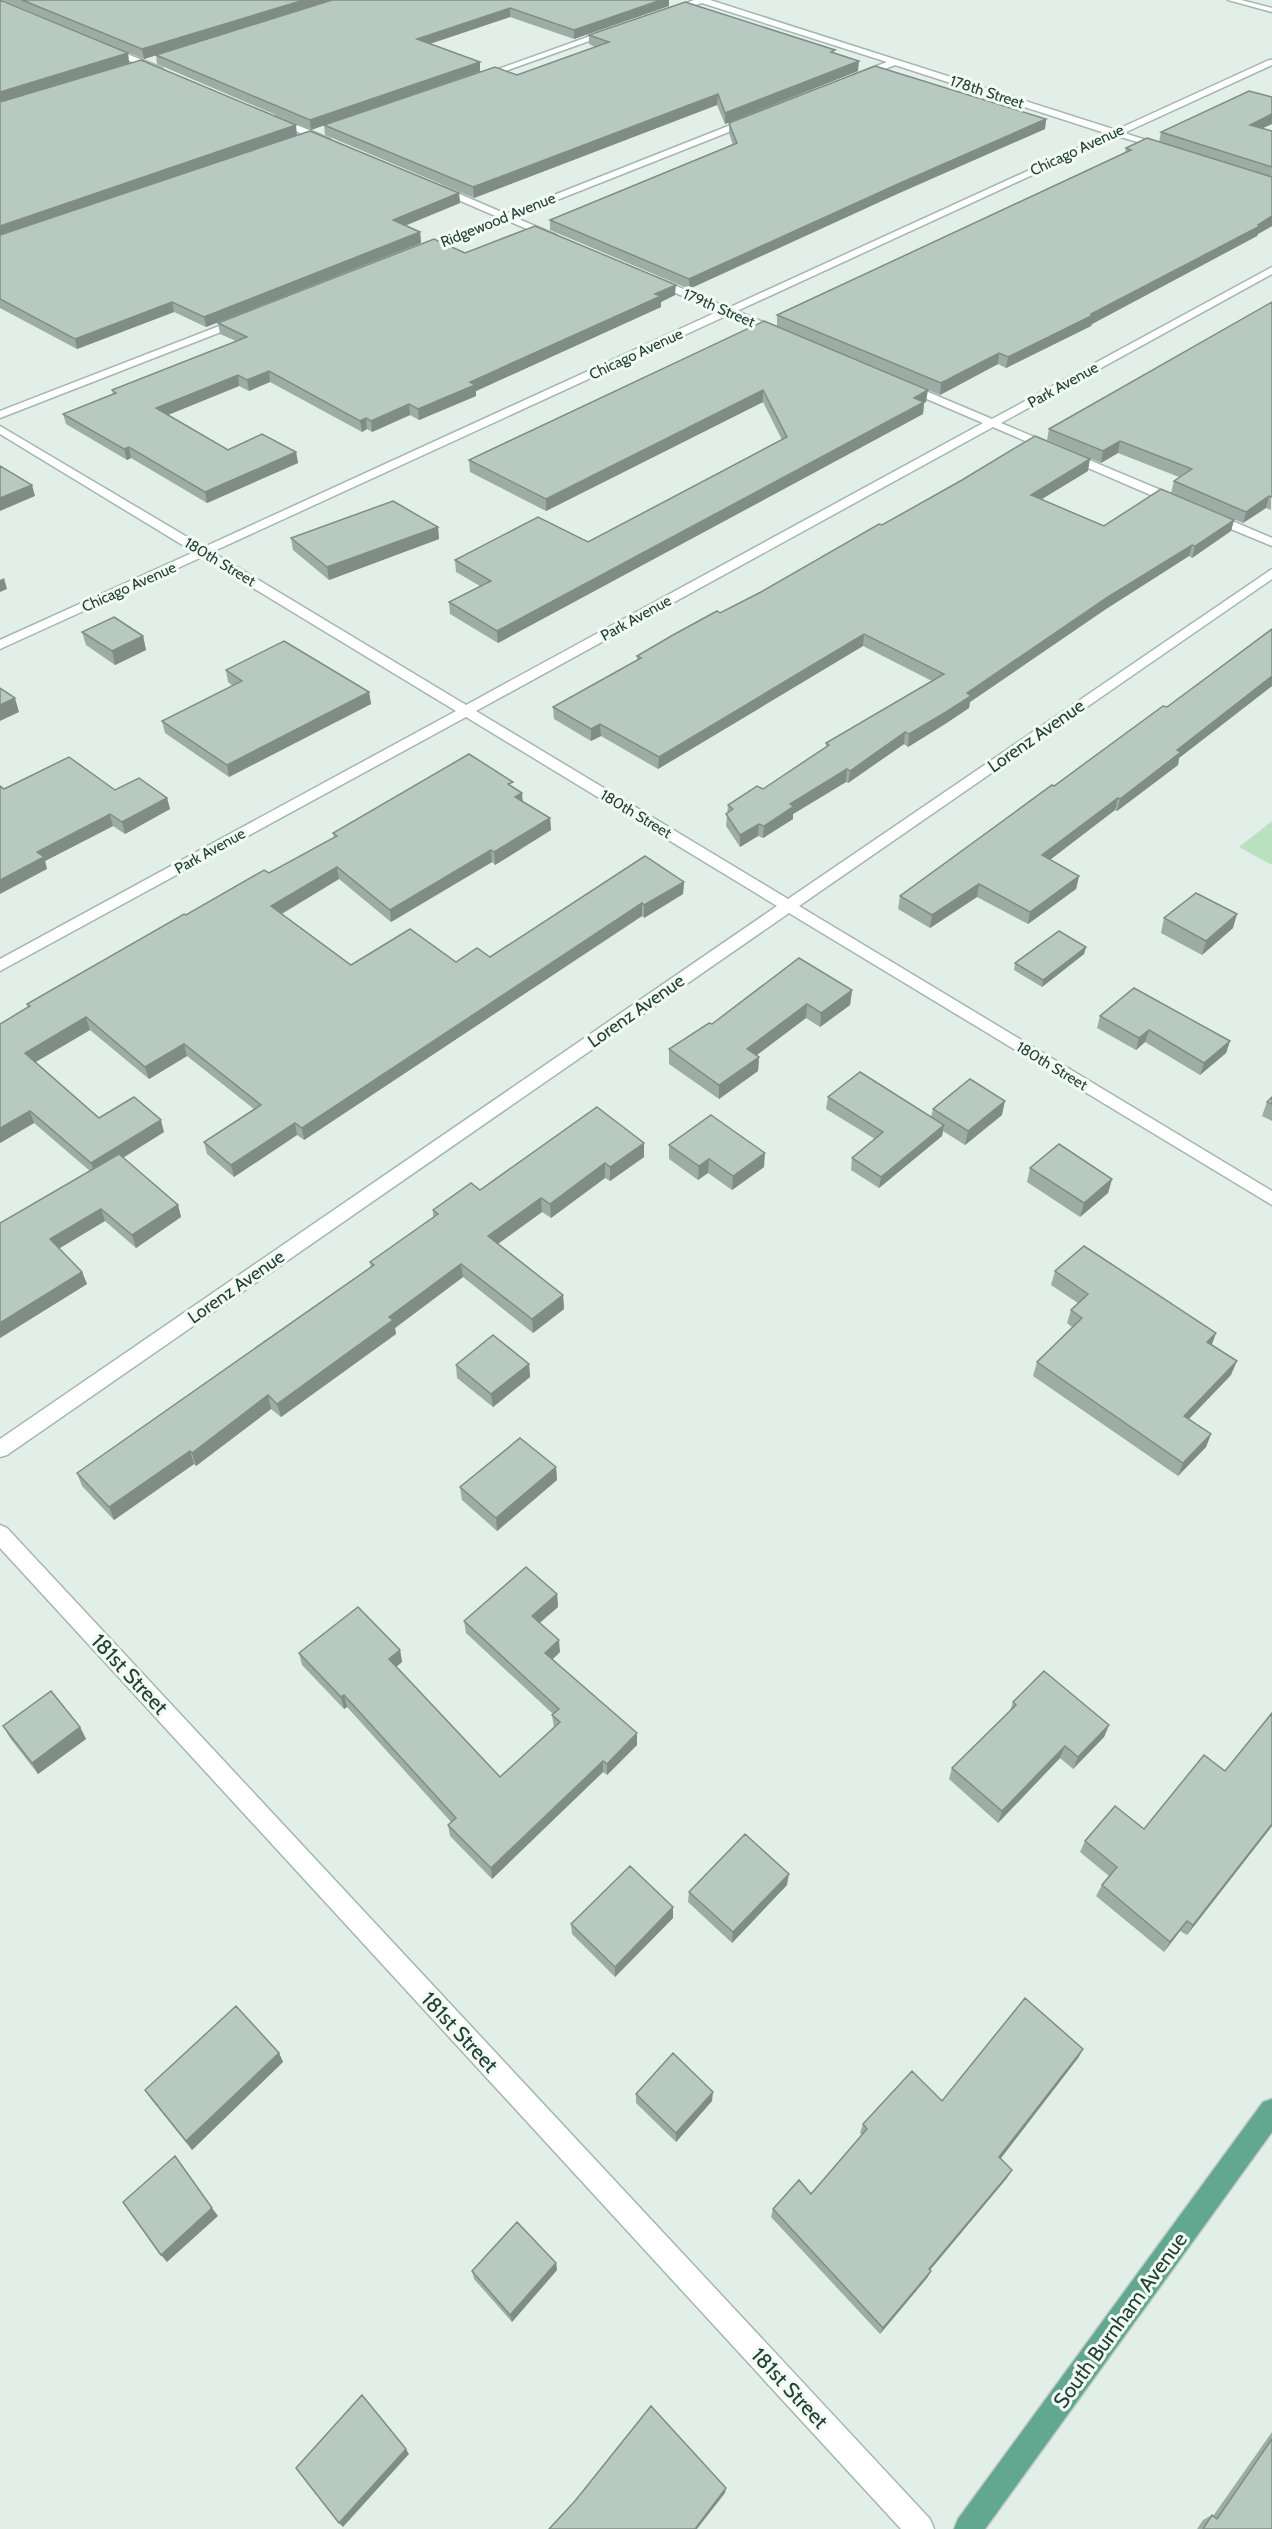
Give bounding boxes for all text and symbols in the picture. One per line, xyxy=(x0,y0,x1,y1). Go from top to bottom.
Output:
street label: 178th Street xyxy=(948,72,1026,112)
street label: Chicago Avenue xyxy=(1027,120,1127,180)
street label: Ridgewood Avenue xyxy=(438,189,558,251)
street label: 179th Street xyxy=(680,285,758,331)
street label: Chicago Avenue xyxy=(586,324,686,384)
street label: Park Avenue xyxy=(1025,358,1102,412)
street label: 180th Street xyxy=(181,534,259,590)
street label: Chicago Avenue xyxy=(79,558,179,616)
street label: Park Avenue xyxy=(598,591,675,645)
street label: Lorenz Avenue xyxy=(983,695,1089,777)
street label: 180th Street xyxy=(597,786,675,842)
street label: Park Avenue xyxy=(172,824,249,878)
street label: Lorenz Avenue xyxy=(583,970,689,1052)
street label: 180th Street xyxy=(1013,1038,1091,1094)
street label: Lorenz Avenue xyxy=(183,1246,289,1328)
street label: 181st Street xyxy=(86,1629,174,1719)
street label: 181st Street xyxy=(416,1987,504,2077)
street label: South Burnham Avenue xyxy=(1048,2227,1192,2413)
street label: 181st Street xyxy=(746,2343,834,2433)

